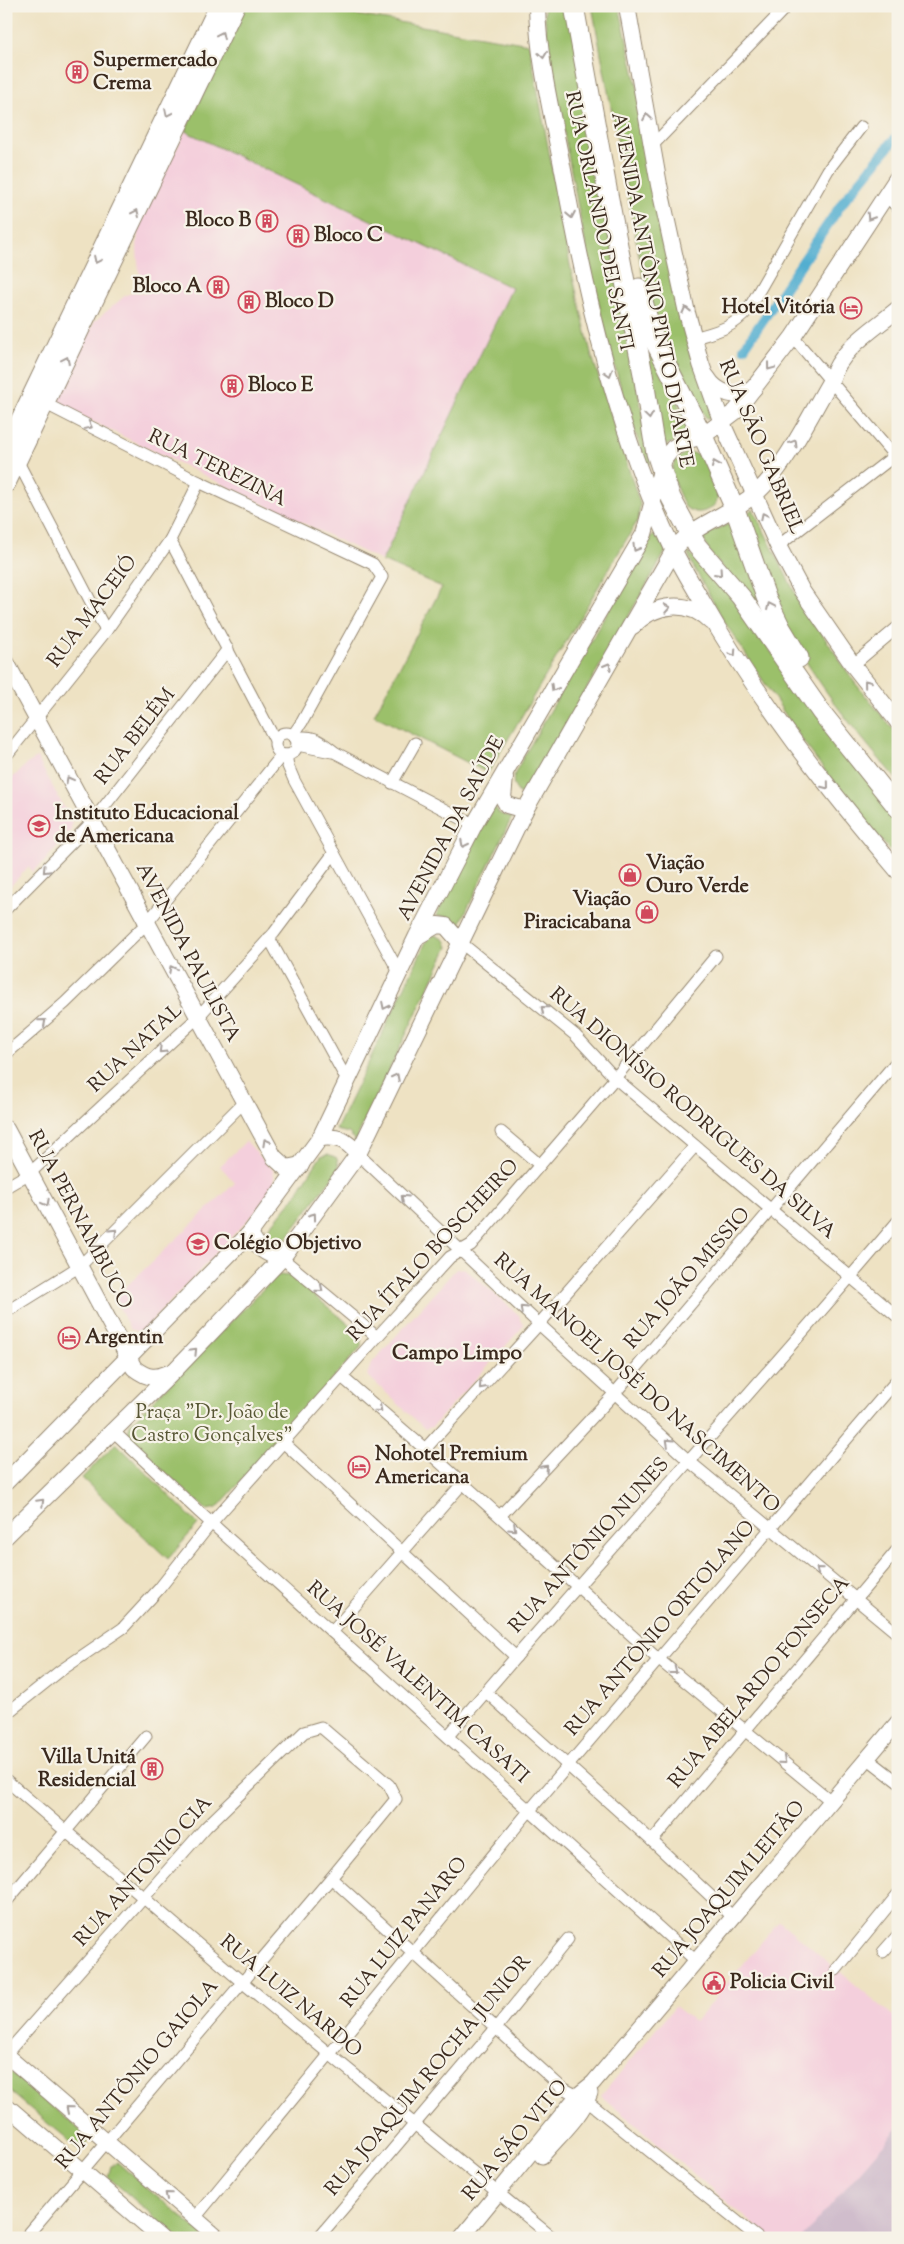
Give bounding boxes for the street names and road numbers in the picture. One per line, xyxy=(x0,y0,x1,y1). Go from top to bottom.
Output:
street label: RUA ORLANDO DEI SANTI xyxy=(556,89,640,354)
street label: AVENIDA ANTÔNIO PINTO DUARTE xyxy=(602,110,701,470)
street label: RUA SÃO GABRIEL xyxy=(710,355,810,539)
street label: RUA TEREZINA xyxy=(143,423,291,515)
street label: RUA MACEIÓ xyxy=(40,549,145,674)
street label: RUA BELÉM xyxy=(88,682,183,792)
street label: AVENIDA DA SAÚDE xyxy=(390,731,513,927)
street label: AVENIDA PAULISTA xyxy=(127,858,247,1048)
street label: RUA DIONÍSIO RODRIGUES DA SILVA xyxy=(542,980,842,1247)
street label: RUA NATAL xyxy=(82,998,190,1100)
street label: RUA PERNAMBUCO xyxy=(19,1125,139,1315)
street label: RUA ÍTALO BOSCHEIRO xyxy=(341,1153,527,1349)
street label: RUA JOÃO MISSIO xyxy=(618,1202,758,1356)
street label: RUA MANOEL JOSÉ DO NASCIMENTO xyxy=(486,1246,786,1521)
street label: RUA ANTÔNIO NUNES xyxy=(502,1451,677,1640)
street label: RUA ANTÔNIO ORTOLANO xyxy=(558,1514,763,1743)
street label: RUA ABELARDO FONSECA xyxy=(662,1571,858,1795)
street label: RUA JOSÉ VALENTIM CASATI xyxy=(299,1574,536,1791)
street label: RUA ANTONIO CIA xyxy=(68,1790,220,1954)
street label: RUA JOAQUIM LEITÃO xyxy=(647,1795,813,1985)
street label: RUA LUIZ PANARO xyxy=(335,1851,475,2015)
street label: RUA LUIZ NARDO xyxy=(213,1929,367,2065)
street label: RUA JOAQUIM ROCHA JUNIOR xyxy=(319,1948,539,2203)
street label: RUA ANTÔNIO GAIOLA xyxy=(49,1973,226,2176)
street label: RUA SÃO VITO xyxy=(457,2074,575,2208)

